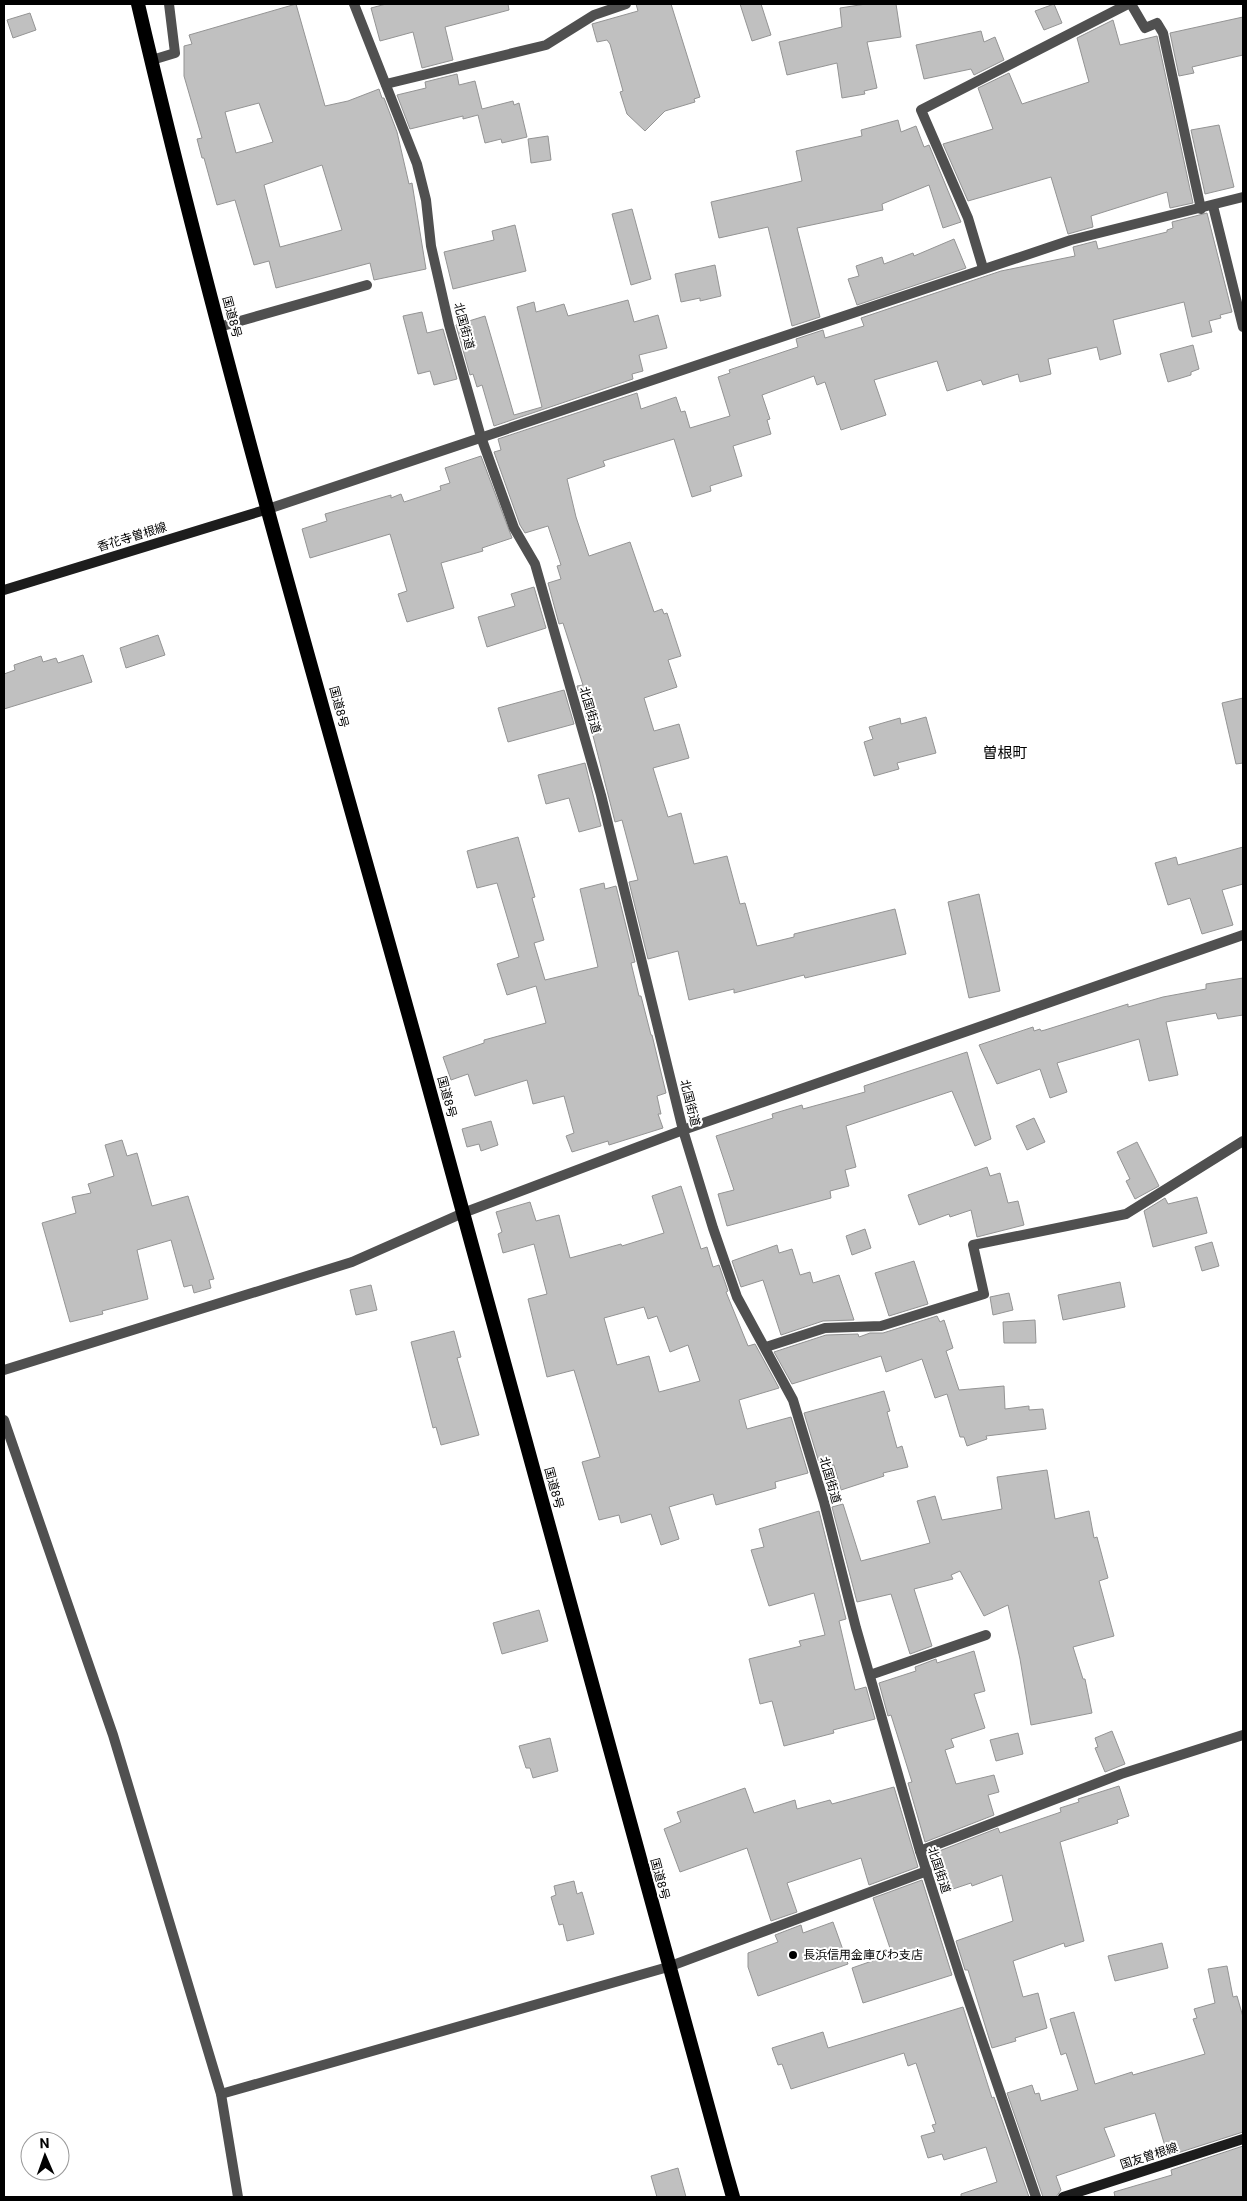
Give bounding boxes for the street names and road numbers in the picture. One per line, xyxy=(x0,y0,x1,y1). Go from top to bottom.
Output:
street label: 国道8号 xyxy=(220,295,244,339)
street label: 北国街道 xyxy=(451,301,477,351)
street label: 香花寺曽根線 xyxy=(96,520,168,554)
street label: 国道8号 xyxy=(327,685,351,729)
street label: 北国街道 xyxy=(577,685,603,735)
street label: 国道8号 xyxy=(435,1075,459,1119)
street label: 北国街道 xyxy=(677,1078,703,1128)
street label: 北国街道 xyxy=(817,1455,843,1505)
street label: 国道8号 xyxy=(542,1466,566,1510)
street label: 北国街道 xyxy=(925,1845,953,1895)
street label: 国道8号 xyxy=(648,1857,672,1901)
street label: 国友曽根線 xyxy=(1118,2140,1180,2172)

